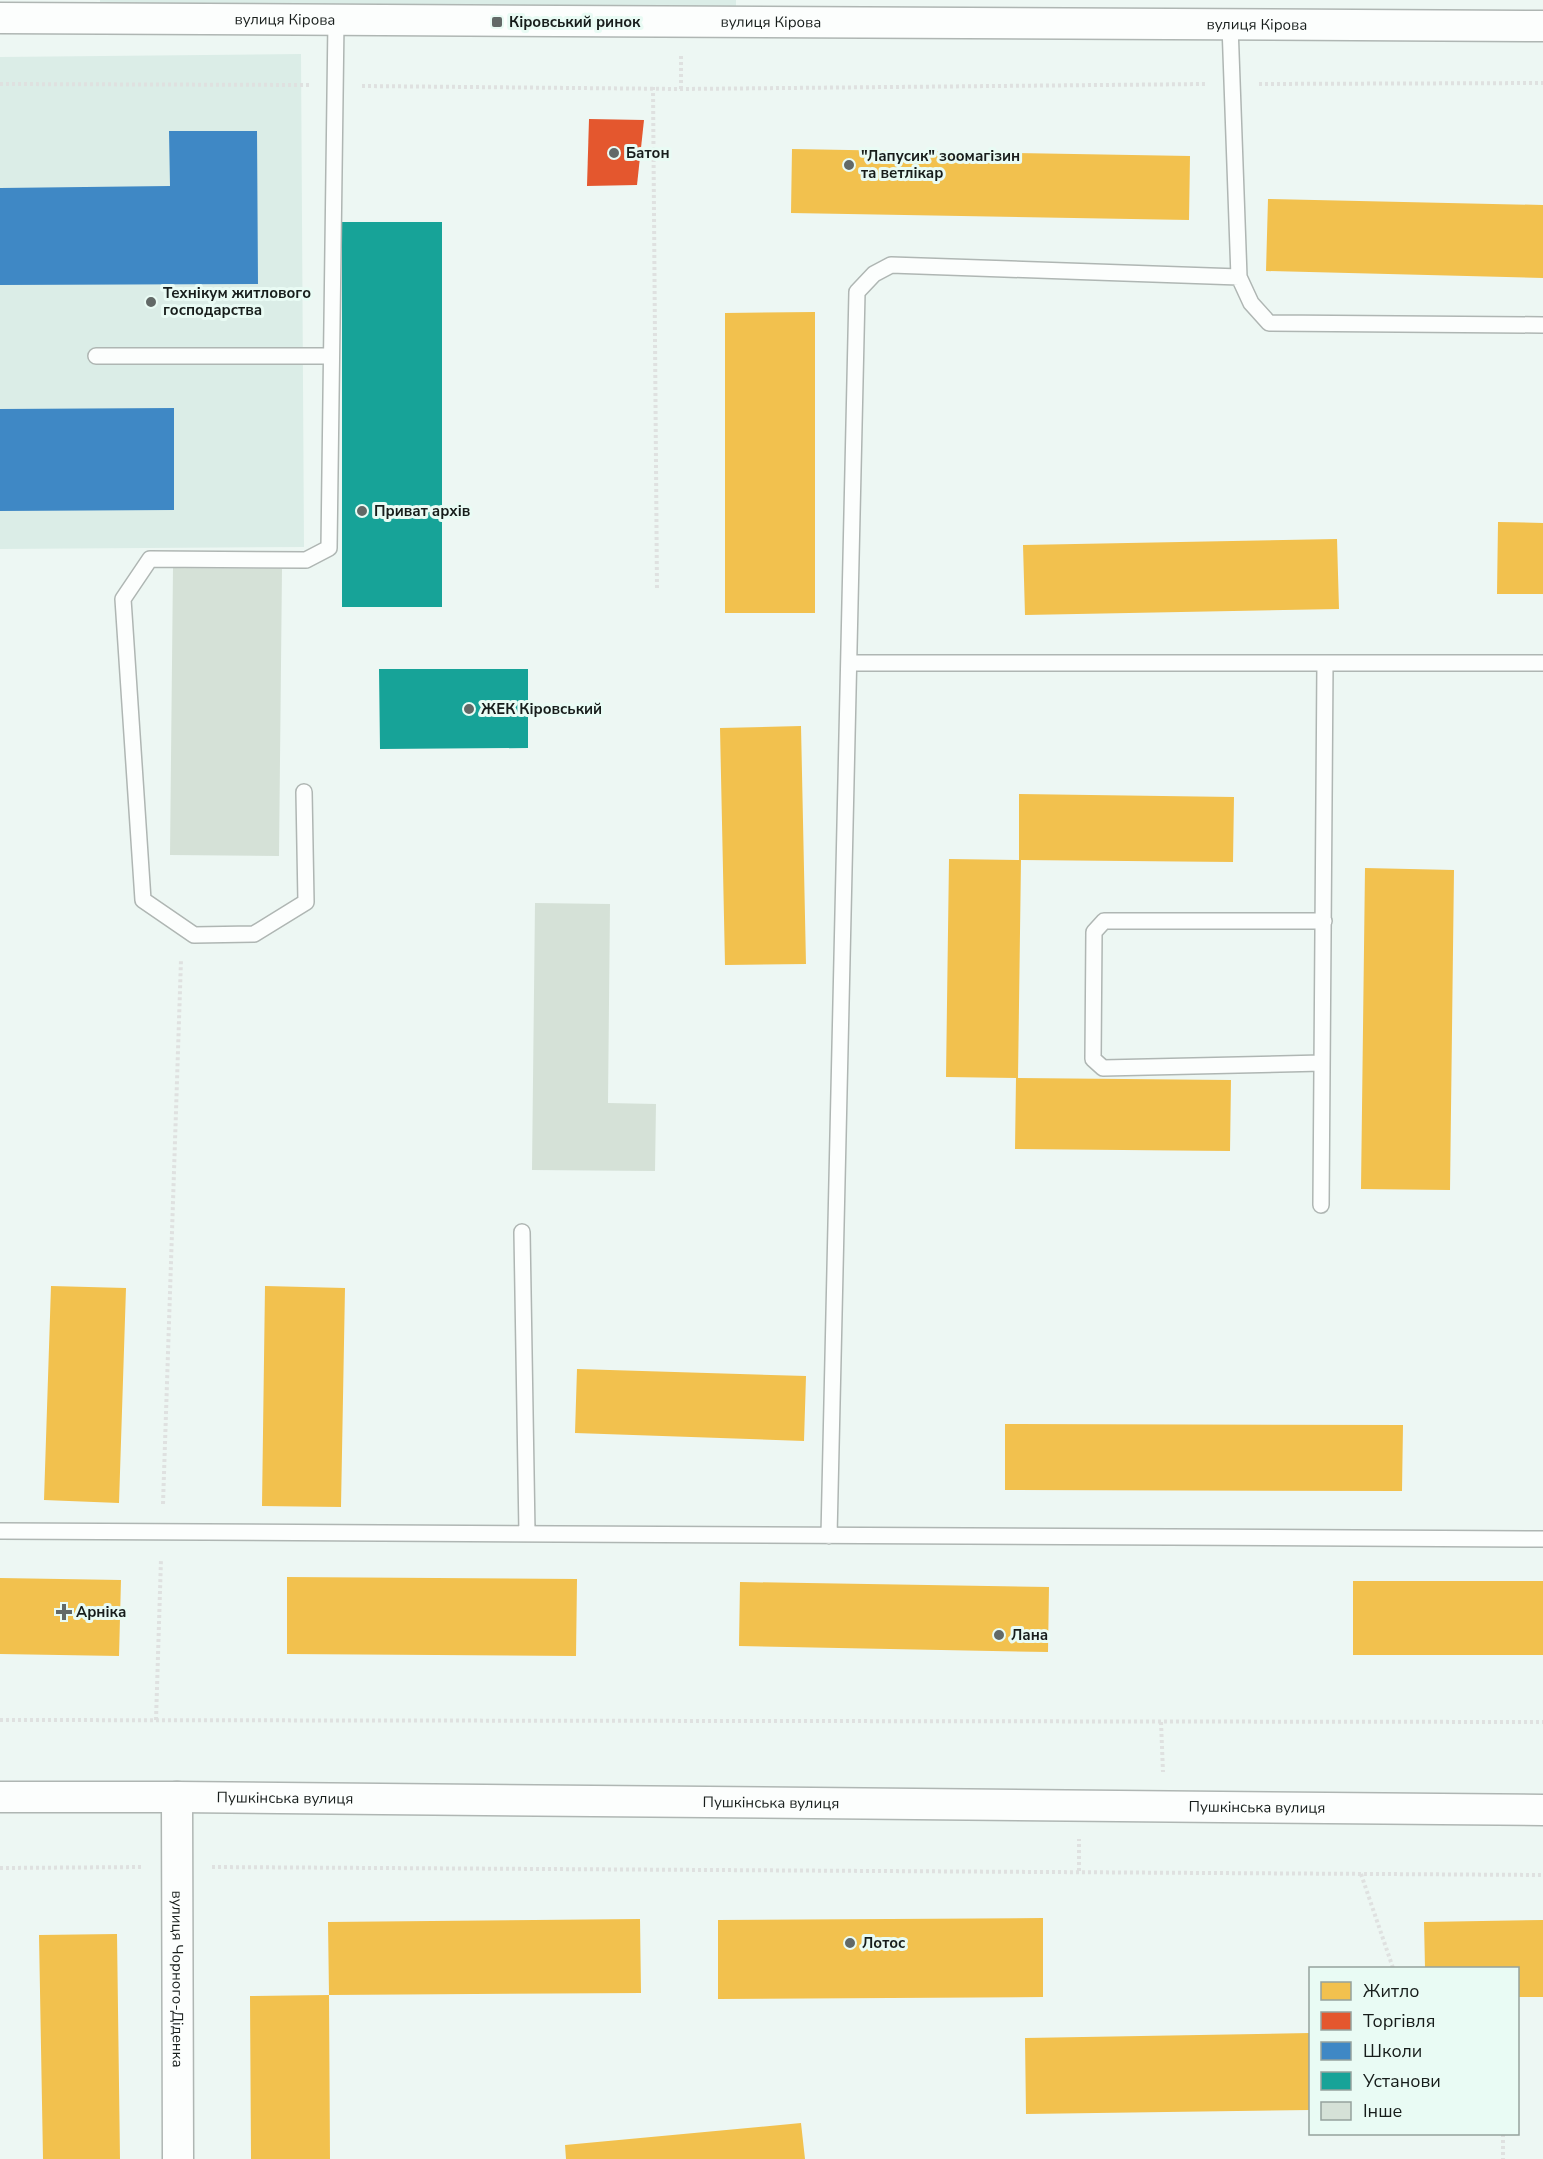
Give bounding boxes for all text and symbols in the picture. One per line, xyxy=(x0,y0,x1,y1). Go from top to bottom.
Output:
street label: вулиця Кірова xyxy=(234,9,336,30)
place label: Кіровський ринок xyxy=(509,12,641,32)
street label: вулиця Кірова xyxy=(720,12,822,32)
street label: вулиця Кірова xyxy=(1206,14,1308,35)
marker: Кіровський ринок xyxy=(490,15,504,29)
place label: Батон xyxy=(626,143,670,163)
marker: Батон xyxy=(607,146,621,160)
place label: "Лапусик" зоомагізин та ветлікар xyxy=(861,146,1020,183)
marker: "Лапусик" зоомагізин та ветлікар xyxy=(842,158,856,172)
place label: Технікум житлового господарства xyxy=(163,283,311,320)
marker: Технікум житлового господарства xyxy=(144,295,158,309)
place label: Приват архів xyxy=(374,501,470,521)
marker: Приват архів xyxy=(355,504,369,518)
place label: ЖЕК Кіровський xyxy=(481,699,602,719)
marker: ЖЕК Кіровський xyxy=(462,702,476,716)
place label: Арніка xyxy=(76,1602,126,1622)
marker: Арніка xyxy=(57,1605,71,1619)
place label: Лана xyxy=(1011,1625,1048,1645)
marker: Лана xyxy=(992,1628,1006,1642)
street label: Пушкінська вулиця xyxy=(217,1787,353,1809)
street label: Пушкінська вулиця xyxy=(703,1792,839,1813)
street label: Пушкінська вулиця xyxy=(1189,1797,1325,1818)
street label: вулиця Чорного-Діденка xyxy=(167,1890,188,2068)
place label: Лотос xyxy=(862,1933,905,1953)
marker: Лотос xyxy=(843,1936,857,1950)
legend xyxy=(1309,1967,1519,2135)
text: Житло xyxy=(1363,1979,1419,2003)
text: Торгівля xyxy=(1363,2009,1435,2033)
text: Школи xyxy=(1363,2039,1422,2063)
text: Установи xyxy=(1362,2069,1441,2093)
text: Інше xyxy=(1363,2099,1402,2123)

